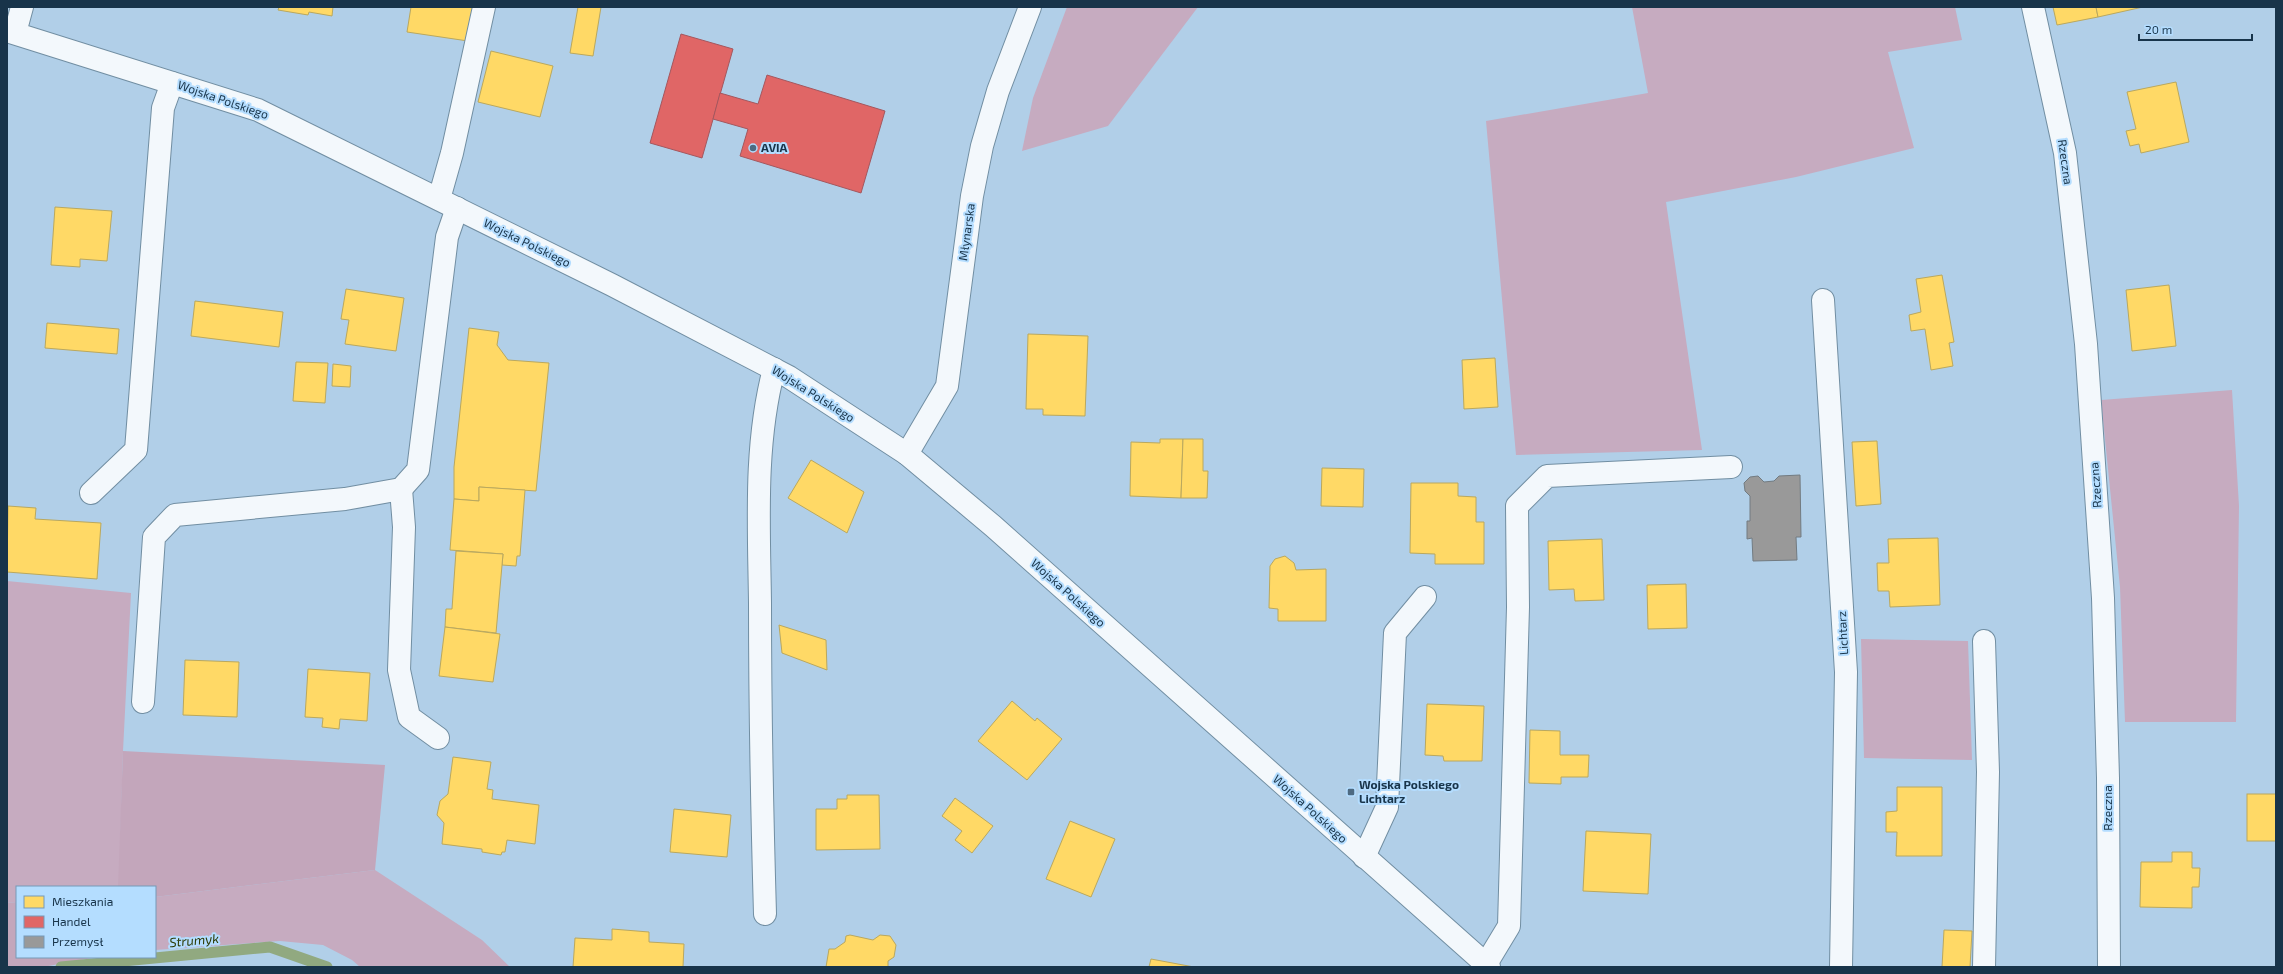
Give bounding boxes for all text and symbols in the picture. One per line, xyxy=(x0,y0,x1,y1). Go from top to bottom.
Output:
scale bar xyxy=(2139,16,2252,42)
text: 20 m xyxy=(2145,22,2172,36)
street label: Wojska Polskiego xyxy=(176,77,271,122)
street label: Rzeczna xyxy=(2056,138,2076,185)
place label: AVIA xyxy=(761,140,788,154)
marker: AVIA xyxy=(748,143,758,153)
street label: Młynarska xyxy=(955,202,977,261)
street label: Wojska Polskiego xyxy=(481,215,573,270)
street label: Wojska Polskiego xyxy=(769,362,858,425)
street label: Rzeczna xyxy=(2086,462,2104,508)
street label: Wojska Polskiego xyxy=(1028,555,1109,630)
street label: Lichtarz xyxy=(1834,611,1850,655)
street label: Wojska Polskiego xyxy=(1270,771,1351,846)
place label: Wojska Polskiego Lichtarz xyxy=(1359,777,1459,805)
street label: Rzeczna xyxy=(2100,785,2114,831)
marker: Wojska Polskiego Lichtarz xyxy=(1346,787,1356,797)
legend xyxy=(16,886,156,958)
text: Mieszkania xyxy=(52,894,113,908)
text: Handel xyxy=(52,914,91,928)
water label: Strumyk xyxy=(169,930,220,950)
text: Przemysł xyxy=(52,934,103,948)

